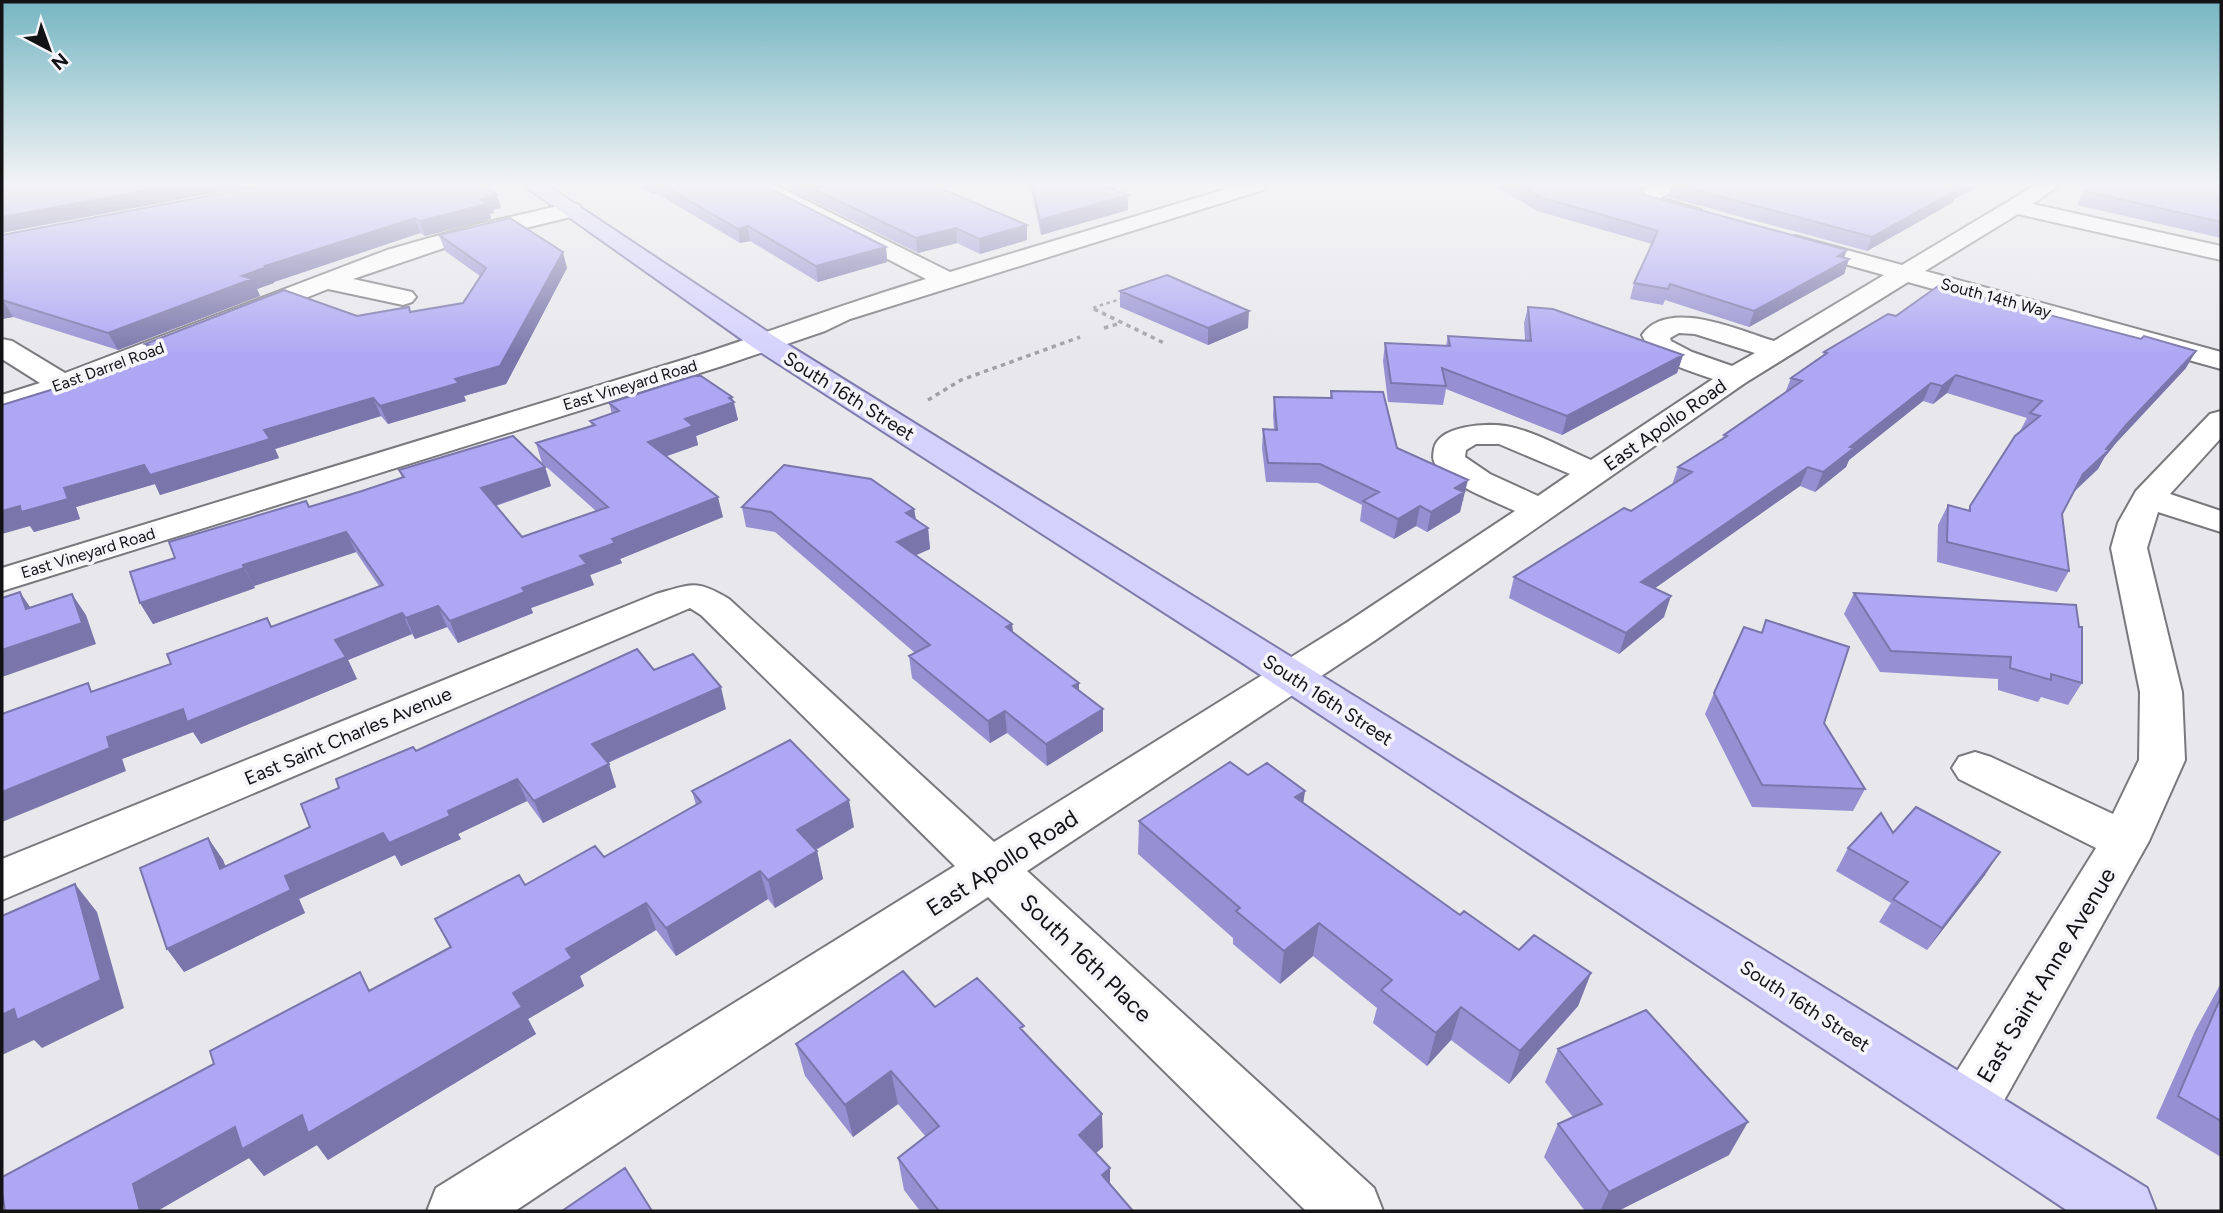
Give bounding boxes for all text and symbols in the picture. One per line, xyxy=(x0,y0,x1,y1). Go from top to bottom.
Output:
north arrow xyxy=(14,14,84,84)
text: N xyxy=(47,48,73,75)
street label: South 14th Way xyxy=(1939,274,2054,322)
street label: East Darrel Road xyxy=(49,338,167,396)
street label: South 16th Street xyxy=(779,346,919,446)
street label: East Vineyard Road xyxy=(561,356,699,414)
street label: East Apollo Road xyxy=(1599,374,1731,476)
street label: East Vineyard Road xyxy=(19,524,157,582)
street label: South 16th Street xyxy=(1259,649,1397,751)
street label: East Saint Charles Avenue xyxy=(241,682,455,790)
street label: East Apollo Road xyxy=(921,804,1083,922)
street label: East Saint Anne Avenue xyxy=(1971,862,2121,1088)
street label: South 16th Place xyxy=(1014,888,1158,1028)
street label: South 16th Street xyxy=(1736,955,1874,1057)

